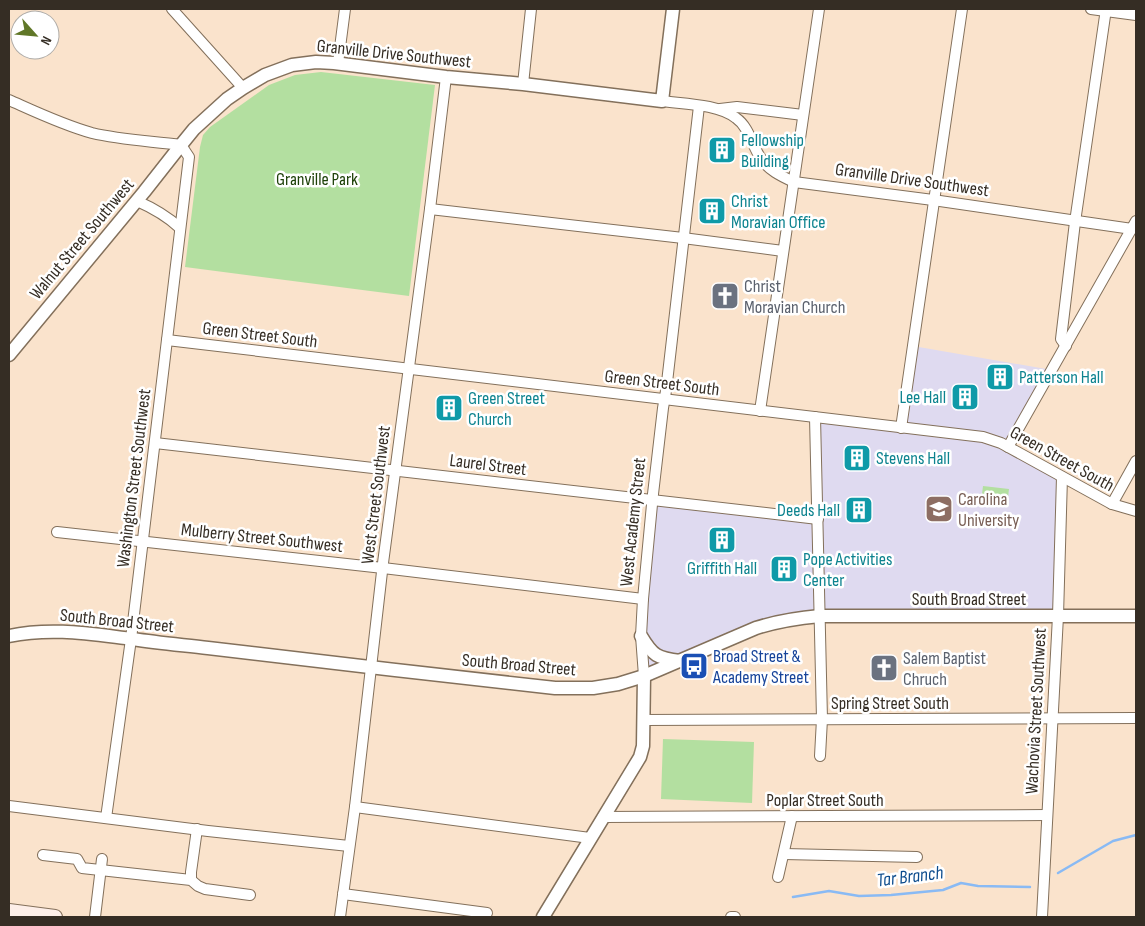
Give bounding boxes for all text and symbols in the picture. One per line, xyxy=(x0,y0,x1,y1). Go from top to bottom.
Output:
north arrow xyxy=(10,10,60,60)
text: N xyxy=(37,33,55,48)
street label: Granville Drive Southwest xyxy=(316,35,473,73)
place label: Fellowship Building xyxy=(741,130,804,172)
building icon: Fellowship Building xyxy=(707,135,737,165)
street label: Granville Drive Southwest xyxy=(834,159,991,201)
park label: Granville Park xyxy=(276,169,358,190)
street label: Walnut Street Southwest xyxy=(25,174,139,304)
place label: Christ Moravian Office xyxy=(731,191,826,233)
building icon: Christ Moravian Office xyxy=(697,196,727,226)
place label: Christ Moravian Church xyxy=(744,276,845,318)
church icon: Christ Moravian Church xyxy=(710,281,740,311)
street label: Green Street South xyxy=(201,318,319,352)
building icon: Patterson Hall xyxy=(985,362,1015,392)
street label: Green Street South xyxy=(603,366,721,400)
place label: Patterson Hall xyxy=(1019,367,1104,388)
building icon: Lee Hall xyxy=(950,382,980,412)
street label: Washington Street Southwest xyxy=(113,387,155,569)
place label: Lee Hall xyxy=(899,387,946,408)
place label: Green Street Church xyxy=(468,388,545,430)
building icon: Green Street Church xyxy=(434,393,464,423)
street label: Green Street South xyxy=(1006,422,1118,496)
street label: West Street Southwest xyxy=(357,424,395,565)
building icon: Stevens Hall xyxy=(842,443,872,473)
place label: Stevens Hall xyxy=(876,448,950,469)
street label: Laurel Street xyxy=(448,450,528,480)
street label: West Academy Street xyxy=(616,456,650,587)
place label: Carolina University xyxy=(958,489,1019,531)
school or university icon: Carolina University xyxy=(924,494,954,524)
building icon: Deeds Hall xyxy=(844,495,874,525)
place label: Deeds Hall xyxy=(777,500,840,521)
street label: Mulberry Street Southwest xyxy=(180,519,344,557)
building icon: Griffith Hall xyxy=(707,525,737,555)
place label: Pope Activities Center xyxy=(803,549,892,591)
building icon: Pope Activities Center xyxy=(769,554,799,584)
place label: Griffith Hall xyxy=(687,558,757,579)
street label: South Broad Street xyxy=(912,589,1027,610)
street label: South Broad Street xyxy=(59,605,175,637)
street label: Wachovia Street Southwest xyxy=(1021,627,1051,795)
place label: Broad Street & Academy Street xyxy=(712,646,809,688)
place label: Salem Baptist Chruch xyxy=(903,648,986,690)
street label: South Broad Street xyxy=(461,650,577,680)
bus stop icon: Broad Street & Academy Street xyxy=(679,651,709,681)
church icon: Salem Baptist Chruch xyxy=(869,653,899,683)
street label: Spring Street South xyxy=(831,693,949,714)
street label: Poplar Street South xyxy=(766,790,884,811)
water label: Tar Branch xyxy=(875,862,945,892)

